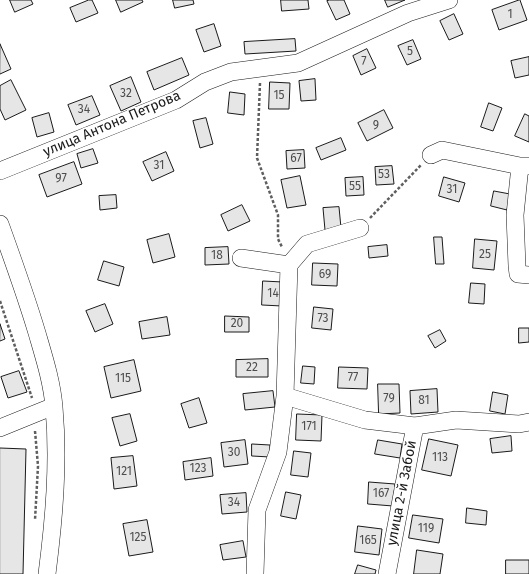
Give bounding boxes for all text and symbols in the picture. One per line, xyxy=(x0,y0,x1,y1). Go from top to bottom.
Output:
house number: 1 xyxy=(507,8,513,22)
house number: 5 xyxy=(407,45,413,59)
house number: 7 xyxy=(361,55,367,69)
street label: улица Антона Петрова xyxy=(41,87,183,161)
house number: 32 xyxy=(120,87,132,101)
house number: 15 xyxy=(273,89,285,103)
house number: 34 xyxy=(78,103,90,117)
house number: 9 xyxy=(373,119,379,133)
house number: 67 xyxy=(290,152,302,166)
house number: 31 xyxy=(154,159,164,173)
house number: 53 xyxy=(378,168,390,182)
house number: 97 xyxy=(55,172,67,186)
house number: 55 xyxy=(349,180,361,194)
house number: 31 xyxy=(447,183,457,197)
house number: 25 xyxy=(479,248,491,262)
house number: 18 xyxy=(211,249,223,263)
house number: 69 xyxy=(319,268,331,282)
house number: 14 xyxy=(267,287,279,301)
house number: 73 xyxy=(317,312,329,326)
house number: 20 xyxy=(231,317,243,331)
house number: 22 xyxy=(246,361,258,375)
house number: 77 xyxy=(348,371,358,385)
house number: 115 xyxy=(115,372,131,386)
house number: 79 xyxy=(383,392,395,406)
house number: 81 xyxy=(418,394,430,408)
house number: 171 xyxy=(301,420,317,434)
street label: улица 2-й Забой xyxy=(384,439,420,547)
house number: 30 xyxy=(228,446,240,460)
house number: 113 xyxy=(432,451,448,465)
house number: 123 xyxy=(189,462,207,476)
house number: 121 xyxy=(116,465,132,479)
house number: 167 xyxy=(373,487,389,501)
house number: 34 xyxy=(228,496,240,510)
house number: 119 xyxy=(418,522,434,536)
house number: 125 xyxy=(129,531,147,545)
house number: 165 xyxy=(359,534,377,548)

